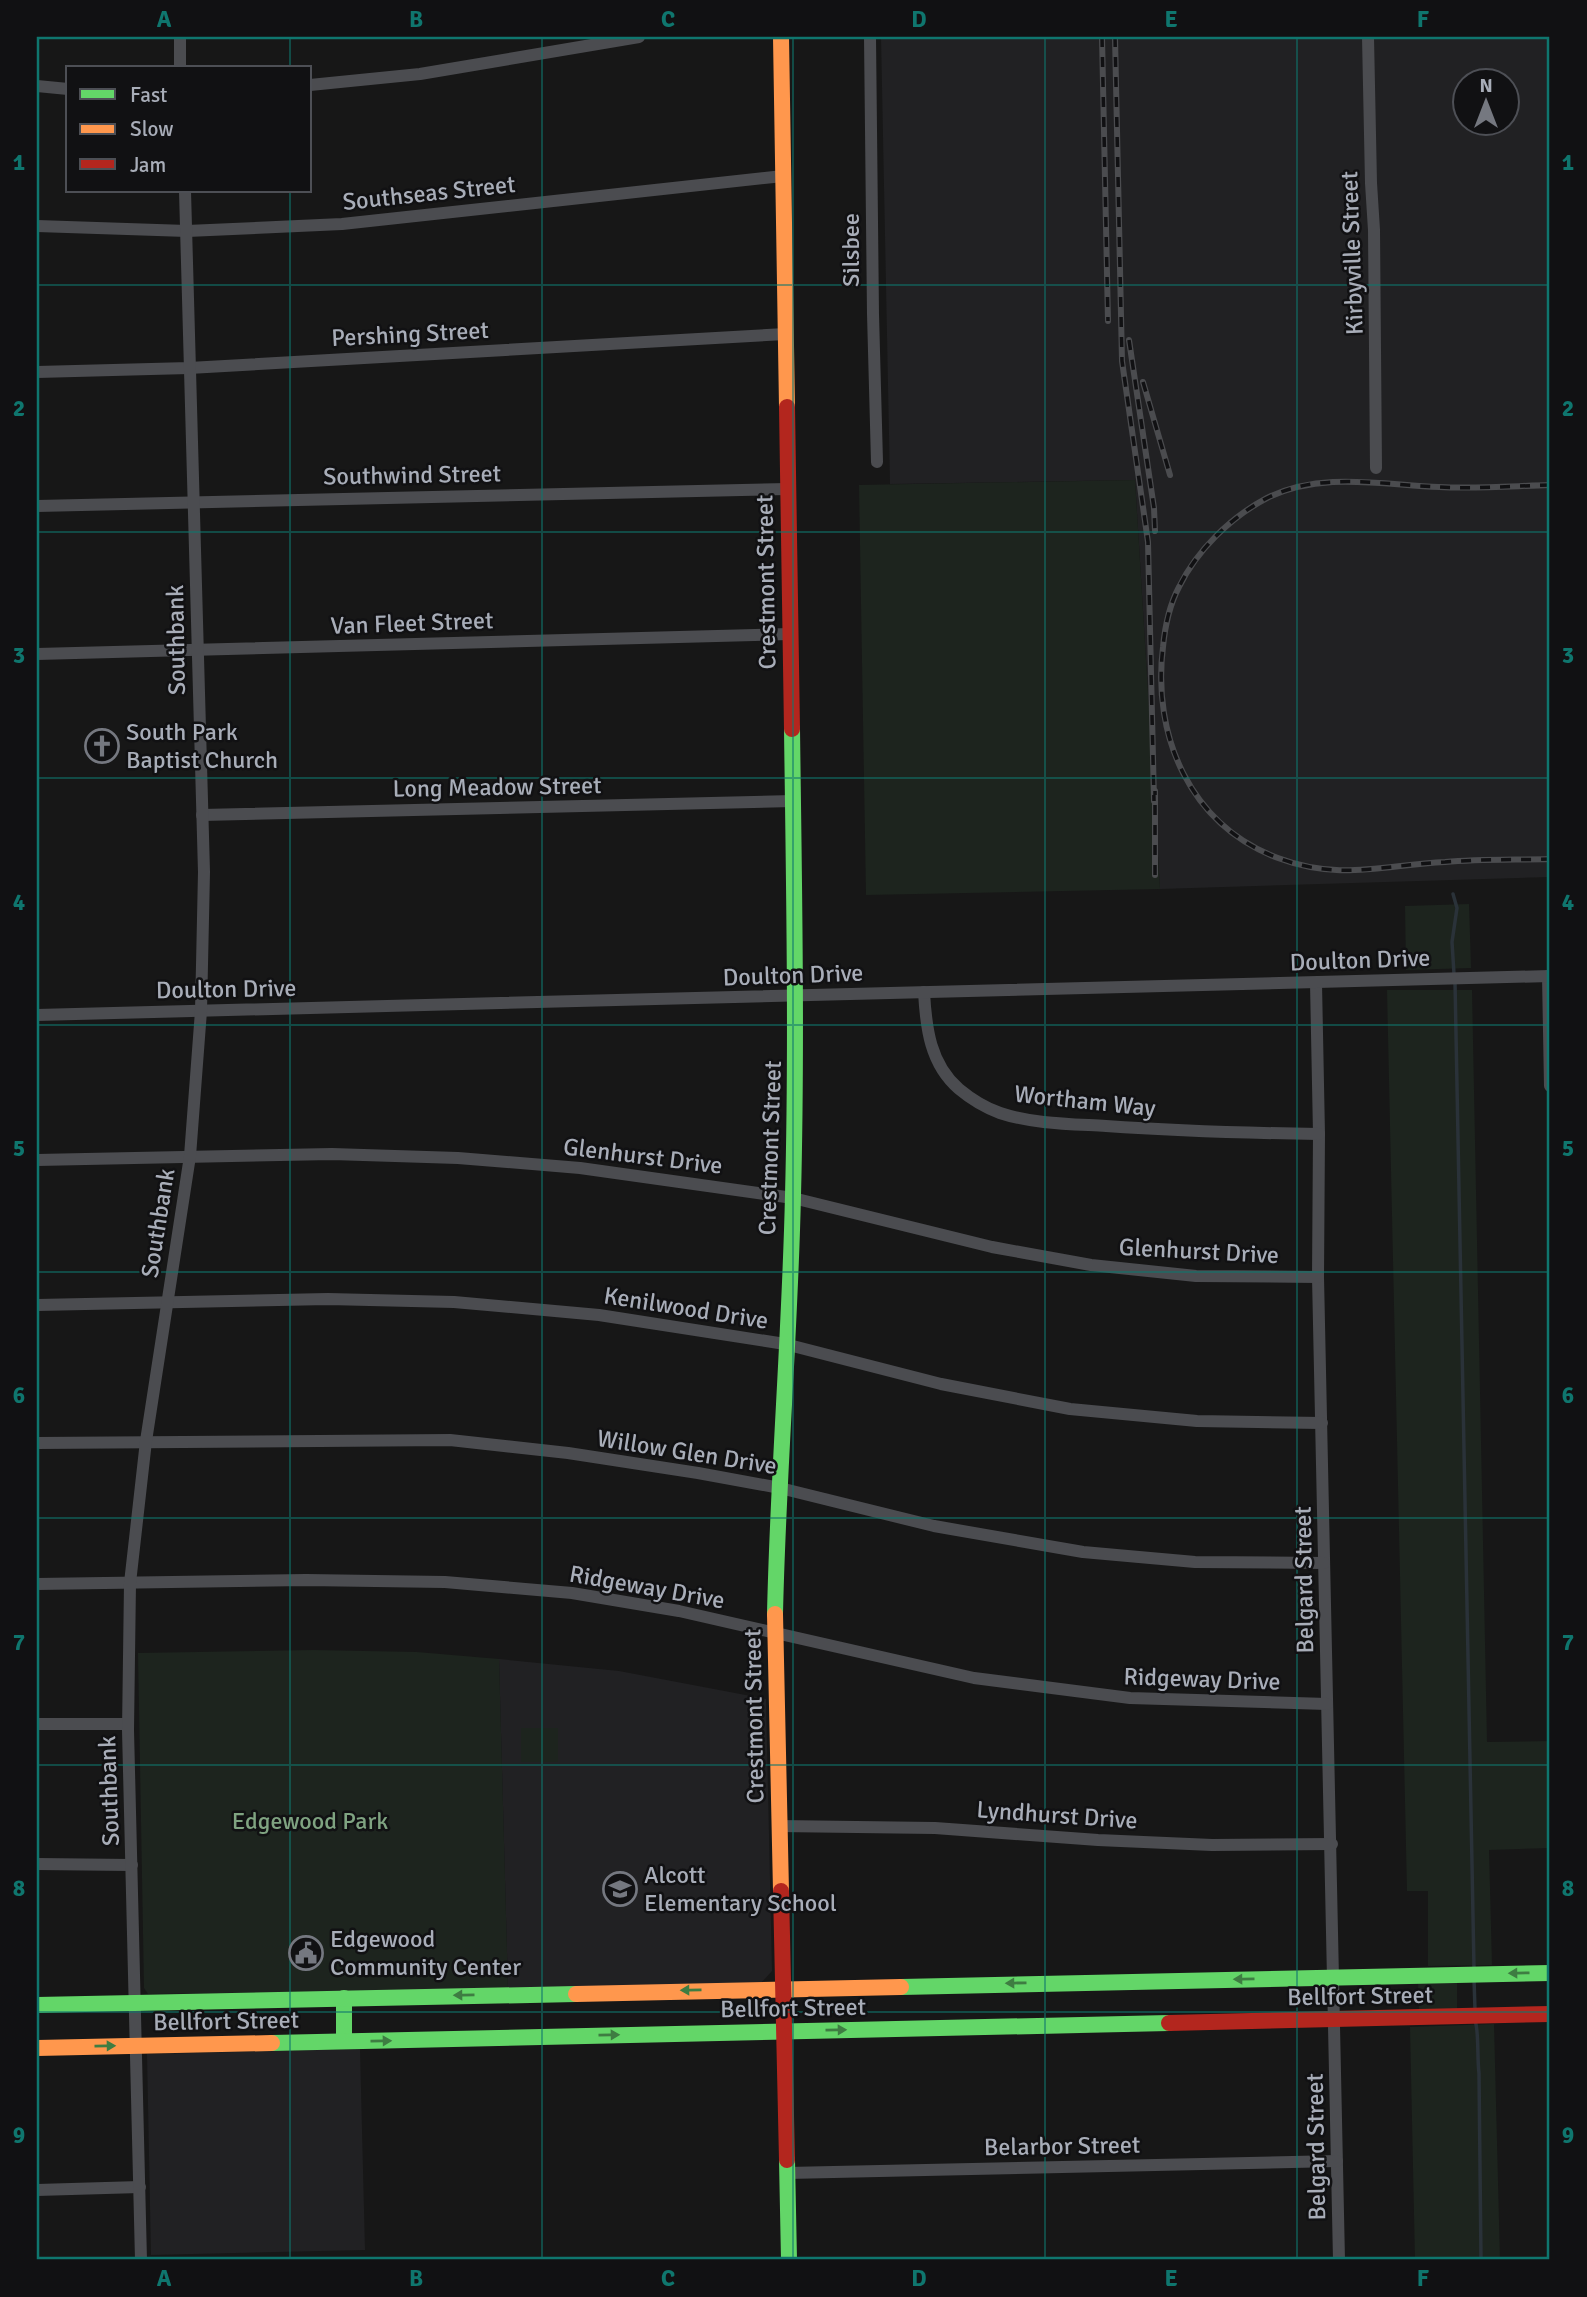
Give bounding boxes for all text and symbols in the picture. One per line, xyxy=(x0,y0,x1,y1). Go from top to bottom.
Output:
text: A xyxy=(157,5,172,34)
text: B xyxy=(409,5,423,34)
text: C xyxy=(661,5,675,34)
text: D xyxy=(911,5,927,34)
text: E xyxy=(1164,5,1178,34)
text: F xyxy=(1417,5,1429,34)
legend xyxy=(66,66,312,192)
north arrow xyxy=(1450,66,1520,136)
text: N xyxy=(1479,74,1493,98)
text: Fast xyxy=(130,82,167,108)
text: Slow xyxy=(130,116,174,142)
text: 1 xyxy=(13,148,25,177)
text: 1 xyxy=(1562,148,1574,177)
text: Jam xyxy=(130,152,166,178)
street label: Southseas Street xyxy=(341,169,517,217)
street label: Kirbyville Street xyxy=(1334,170,1370,336)
street label: Silsbee xyxy=(836,213,866,287)
street label: Pershing Street xyxy=(331,315,489,353)
text: 2 xyxy=(13,394,25,423)
text: 2 xyxy=(1562,394,1574,423)
street label: Southwind Street xyxy=(323,458,501,492)
street label: Crestmont Street xyxy=(749,494,783,670)
street label: Southbank xyxy=(160,585,192,695)
street label: Van Fleet Street xyxy=(330,605,494,641)
text: 3 xyxy=(13,641,25,670)
text: 3 xyxy=(1562,641,1574,670)
place label: South Park Baptist Church xyxy=(126,717,278,775)
church icon: South Park Baptist Church xyxy=(83,727,121,765)
street label: Long Meadow Street xyxy=(392,770,602,804)
text: 4 xyxy=(13,888,25,917)
text: 4 xyxy=(1562,888,1574,917)
street label: Doulton Drive xyxy=(1289,943,1431,977)
street label: Doulton Drive xyxy=(722,958,864,992)
street label: Doulton Drive xyxy=(155,973,297,1005)
street label: Crestmont Street xyxy=(752,1060,788,1236)
street label: Wortham Way xyxy=(1013,1079,1157,1123)
street label: Glenhurst Drive xyxy=(562,1131,724,1181)
text: 5 xyxy=(13,1134,25,1163)
text: 5 xyxy=(1562,1134,1574,1163)
street label: Southbank xyxy=(135,1166,181,1280)
street label: Glenhurst Drive xyxy=(1118,1232,1280,1270)
street label: Kenilwood Drive xyxy=(602,1280,770,1336)
text: 6 xyxy=(13,1381,25,1410)
text: 6 xyxy=(1562,1381,1574,1410)
street label: Willow Glen Drive xyxy=(595,1423,779,1481)
street label: Belgard Street xyxy=(1288,1506,1320,1654)
street label: Ridgeway Drive xyxy=(567,1559,727,1615)
text: 7 xyxy=(13,1628,25,1657)
street label: Crestmont Street xyxy=(737,1628,771,1804)
text: 7 xyxy=(1562,1628,1574,1657)
street label: Ridgeway Drive xyxy=(1123,1661,1281,1697)
street label: Southbank xyxy=(92,1735,126,1847)
street label: Lyndhurst Drive xyxy=(975,1794,1139,1836)
park label: Edgewood Park xyxy=(232,1806,388,1836)
place label: Alcott Elementary School xyxy=(644,1860,837,1918)
school or university icon: Alcott Elementary School xyxy=(601,1870,639,1908)
text: 8 xyxy=(13,1874,25,1903)
text: 8 xyxy=(1562,1874,1574,1903)
place label: Edgewood Community Center xyxy=(330,1924,521,1982)
public building icon: Edgewood Community Center xyxy=(287,1934,325,1972)
one-way arrow xyxy=(1508,1967,1530,1979)
one-way arrow xyxy=(1233,1973,1255,1984)
one-way arrow xyxy=(1005,1978,1027,1989)
street label: Bellfort Street xyxy=(1287,1980,1433,2012)
one-way arrow xyxy=(680,1984,702,1996)
one-way arrow xyxy=(452,1990,474,2001)
street label: Bellfort Street xyxy=(720,1992,866,2024)
street label: Bellfort Street xyxy=(153,2005,299,2037)
one-way arrow xyxy=(826,2024,848,2036)
one-way arrow xyxy=(598,2030,620,2041)
one-way arrow xyxy=(371,2035,393,2046)
one-way arrow xyxy=(94,2040,116,2052)
street label: Belgard Street xyxy=(1300,2073,1332,2221)
text: 9 xyxy=(13,2121,25,2150)
text: 9 xyxy=(1562,2121,1574,2150)
street label: Belarbor Street xyxy=(984,2130,1140,2162)
text: A xyxy=(157,2264,172,2293)
text: B xyxy=(409,2264,423,2293)
text: C xyxy=(661,2264,675,2293)
text: D xyxy=(911,2264,927,2293)
text: E xyxy=(1164,2264,1178,2293)
text: F xyxy=(1417,2264,1429,2293)

